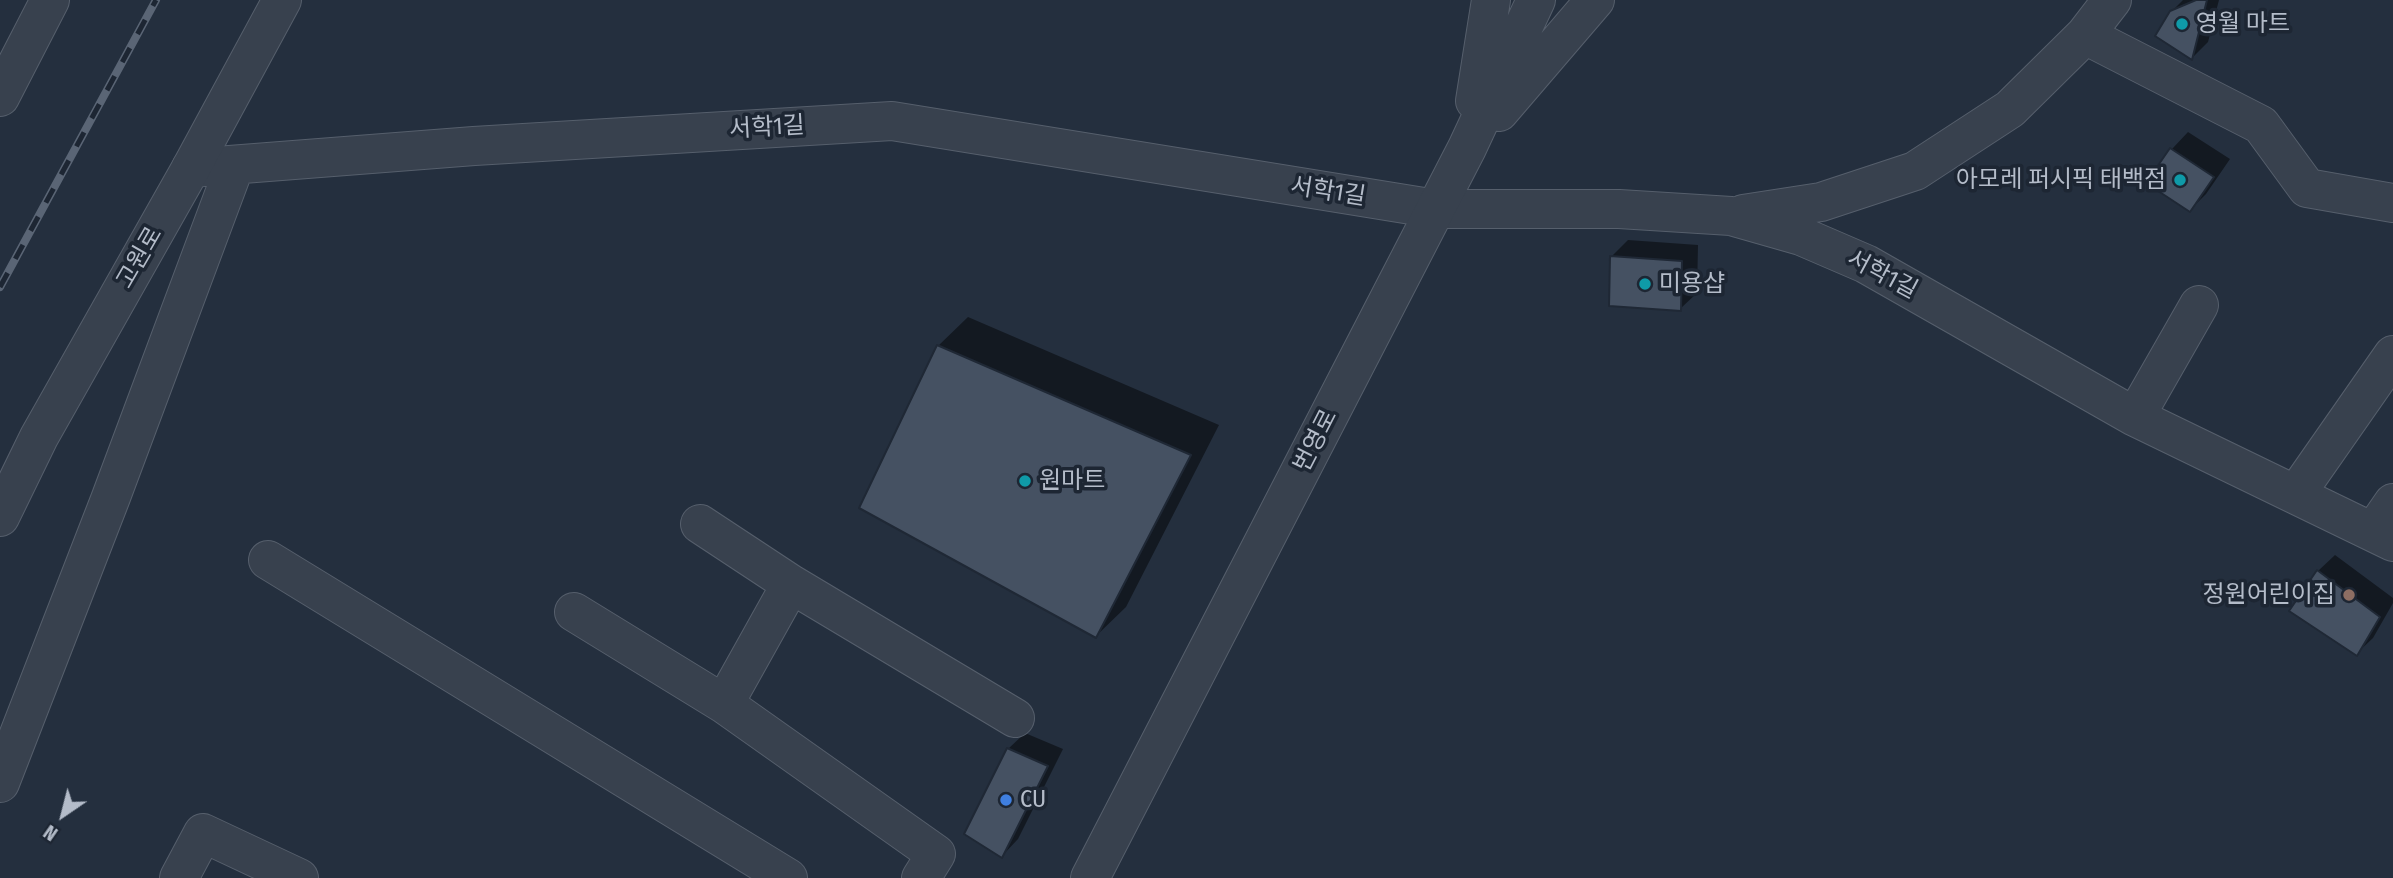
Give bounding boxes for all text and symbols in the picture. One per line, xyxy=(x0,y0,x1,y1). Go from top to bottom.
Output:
place label: 영월 마트 xyxy=(2196,10,2290,38)
marker: 영월 마트 xyxy=(2174,16,2190,32)
street label: 서학1길 xyxy=(728,112,806,144)
place label: 아모레 퍼시픽 태백점 xyxy=(1956,166,2166,194)
street label: 서학1길 xyxy=(1288,172,1368,212)
marker: 아모레 퍼시픽 태백점 xyxy=(2172,172,2188,188)
street label: 고원로 xyxy=(111,222,169,294)
street label: 서학1길 xyxy=(1842,245,1922,305)
place label: 미용샵 xyxy=(1659,270,1725,298)
marker: 미용샵 xyxy=(1637,276,1653,292)
street label: 번영로 xyxy=(1288,405,1344,477)
place label: 원마트 xyxy=(1039,467,1105,495)
marker: 원마트 xyxy=(1017,473,1033,489)
place label: 정원어린이집 xyxy=(2203,581,2335,609)
marker: 정원어린이집 xyxy=(2341,587,2357,603)
north arrow xyxy=(28,780,98,850)
place label: CU xyxy=(1020,786,1046,814)
marker: CU xyxy=(998,792,1014,808)
text: N xyxy=(39,820,62,845)

